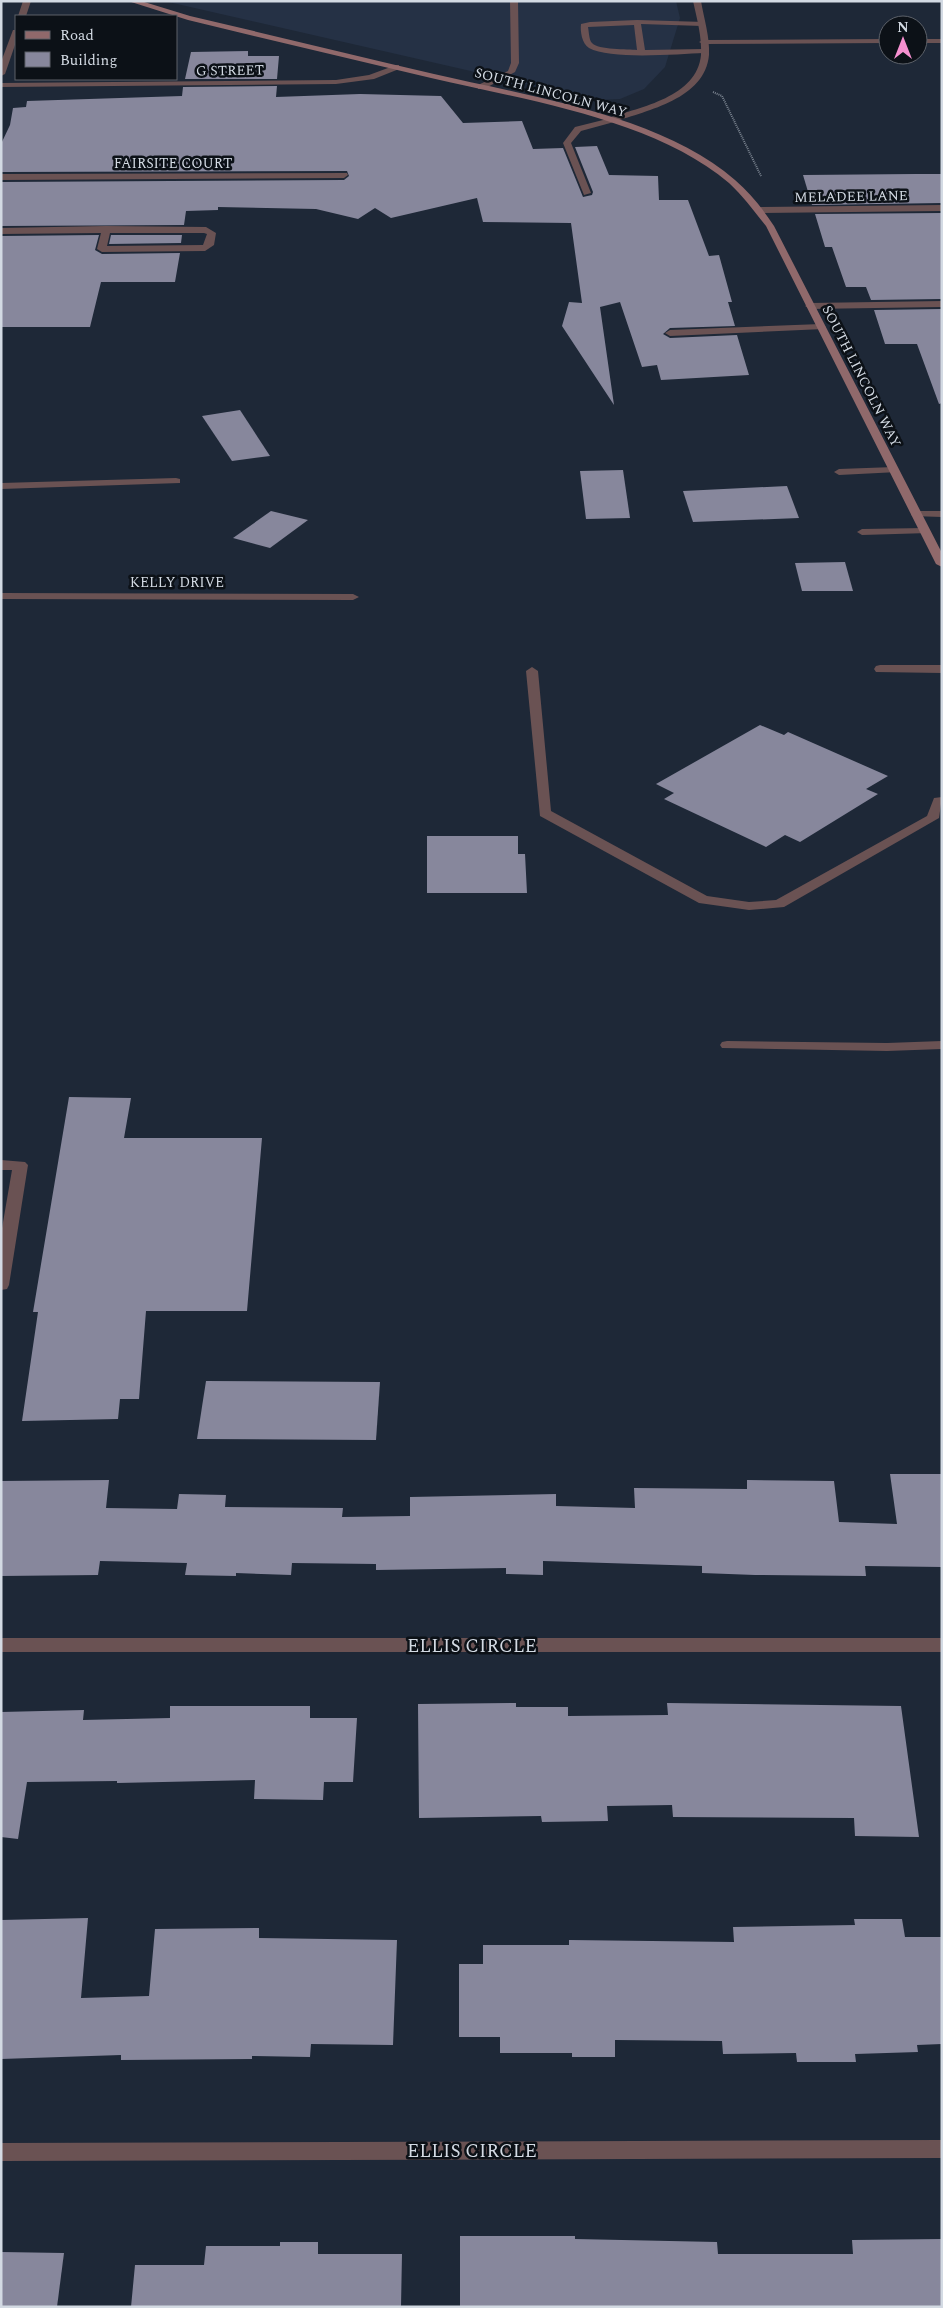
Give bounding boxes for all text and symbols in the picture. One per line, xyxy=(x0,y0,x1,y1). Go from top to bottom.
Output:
legend xyxy=(15,15,178,80)
north arrow xyxy=(878,15,928,65)
text: N xyxy=(897,17,909,38)
text: Road xyxy=(60,24,94,47)
text: Building xyxy=(60,49,117,72)
street label: G STREET xyxy=(196,59,264,82)
street label: SOUTH LINCOLN WAY xyxy=(472,62,629,123)
street label: FAIRSITE COURT xyxy=(114,153,232,174)
street label: MELADEE LANE xyxy=(794,185,908,208)
street label: SOUTH LINCOLN WAY xyxy=(817,302,907,451)
street label: KELLY DRIVE xyxy=(130,572,224,593)
street label: ELLIS CIRCLE xyxy=(407,1632,537,1661)
street label: ELLIS CIRCLE xyxy=(407,2137,537,2166)

